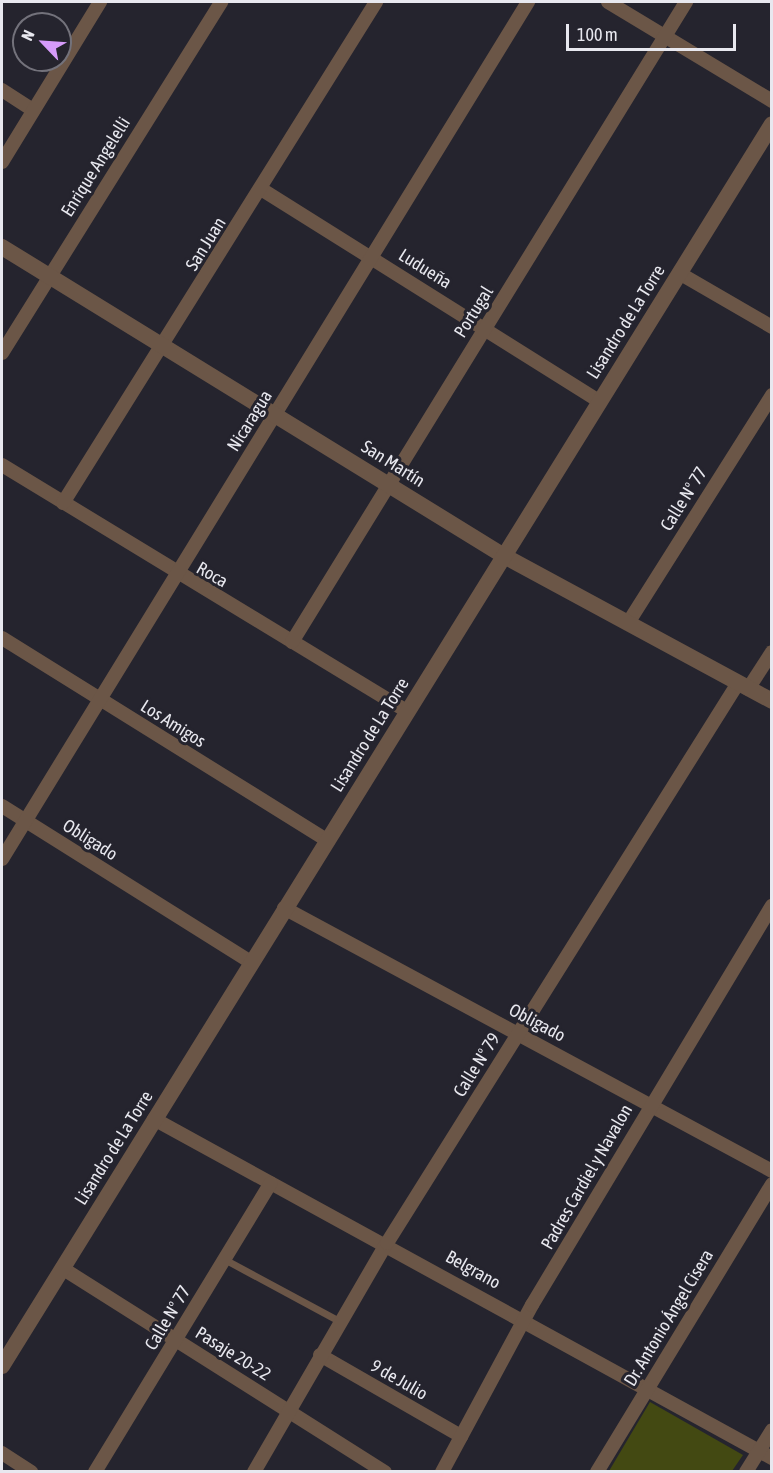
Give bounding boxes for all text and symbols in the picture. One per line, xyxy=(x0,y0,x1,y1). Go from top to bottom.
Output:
north arrow xyxy=(12,12,72,72)
scale bar xyxy=(569,12,738,50)
text: 100 m xyxy=(577,24,618,45)
text: N xyxy=(17,27,38,43)
street label: Enrique Angelelli xyxy=(57,113,135,221)
street label: San Juan xyxy=(181,213,231,275)
street label: Ludueña xyxy=(395,244,455,294)
street label: Lisandro de La Torre xyxy=(582,261,670,383)
street label: Portugal xyxy=(450,282,498,342)
street label: Nicaragua xyxy=(223,386,277,456)
street label: San Martín xyxy=(357,436,429,492)
street label: Calle Nº 77 xyxy=(656,463,712,535)
street label: Roca xyxy=(193,558,231,592)
street label: Lisandro de La Torre xyxy=(326,674,414,796)
street label: Los Amigos xyxy=(137,696,209,752)
street label: Obligado xyxy=(59,815,121,865)
street label: Obligado xyxy=(505,999,569,1047)
street label: Calle Nº 79 xyxy=(449,1029,505,1101)
street label: Lisandro de La Torre xyxy=(70,1087,158,1209)
street label: Padres Cardiel y Navalon xyxy=(537,1101,637,1253)
street label: Belgrano xyxy=(442,1246,504,1294)
street label: Dr. Antonio Ángel Cisera xyxy=(620,1246,718,1390)
street label: Calle Nº 77 xyxy=(140,1282,196,1354)
street label: Pasaje 20-22 xyxy=(191,1322,275,1386)
street label: 9 de Julio xyxy=(367,1355,431,1405)

